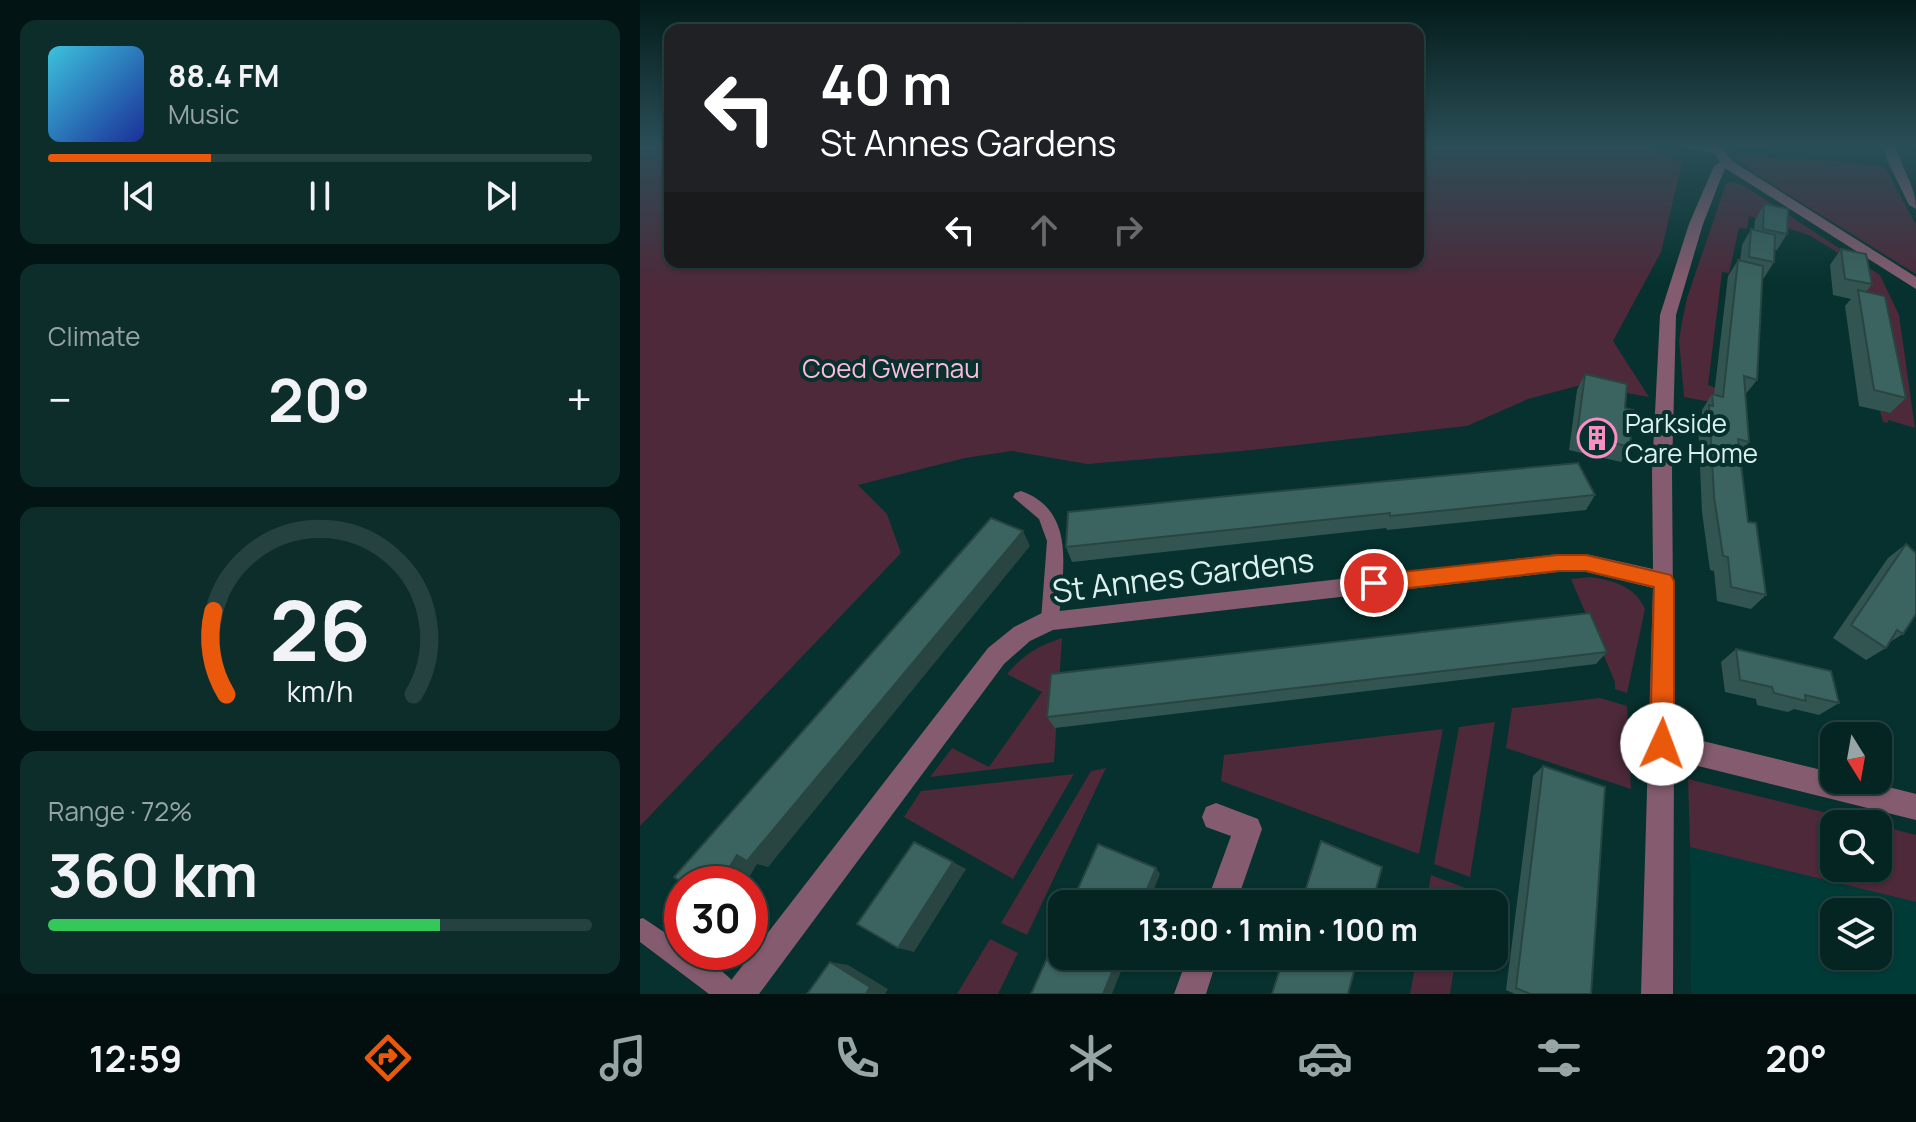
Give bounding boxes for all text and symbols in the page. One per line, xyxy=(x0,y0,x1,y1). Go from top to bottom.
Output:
text: 40 m xyxy=(820,45,952,122)
text: 88.4 FM xyxy=(168,55,279,96)
icon: left xyxy=(688,56,792,160)
text: Music xyxy=(168,96,239,132)
text: St Annes Gardens xyxy=(820,118,1117,167)
icon: previous xyxy=(117,174,161,218)
icon: pause xyxy=(298,174,342,218)
icon: next xyxy=(479,174,523,218)
icon: left xyxy=(938,208,982,252)
icon: ahead xyxy=(1022,208,1066,252)
icon: right xyxy=(1106,208,1150,252)
text: Climate xyxy=(48,318,140,354)
park label: Coed Gwernau xyxy=(802,350,980,386)
text: 20° xyxy=(268,358,370,440)
text: − xyxy=(48,369,72,429)
text: + xyxy=(567,369,592,429)
place label: Parkside Care Home xyxy=(1625,405,1758,471)
building icon: Parkside Care Home xyxy=(1576,417,1618,459)
street label: St Annes Gardens xyxy=(1050,537,1316,613)
pin xyxy=(1340,549,1408,617)
icon: arrive xyxy=(1352,561,1396,605)
text: 26 xyxy=(269,571,371,685)
text: km/h xyxy=(287,672,353,711)
position arrow xyxy=(1620,702,1704,786)
north arrow xyxy=(1820,722,1892,794)
map controls xyxy=(1820,722,1892,970)
text: Range · 72% xyxy=(48,793,192,829)
button: search xyxy=(1820,810,1892,882)
text: 360 km xyxy=(48,833,258,915)
speed limit sign: 30 xyxy=(664,866,768,970)
button: layers xyxy=(1820,898,1892,970)
text: 13:00 · 1 min · 100 m xyxy=(1138,909,1418,950)
icon: directions xyxy=(360,1030,416,1086)
icon: music xyxy=(595,1030,651,1086)
icon: phone xyxy=(829,1030,885,1086)
icon: climate xyxy=(1063,1030,1119,1086)
icon: car xyxy=(1297,1030,1353,1086)
icon: filters xyxy=(1531,1030,1587,1086)
text: 12:59 xyxy=(89,1034,182,1083)
text: 20° xyxy=(1766,1034,1827,1083)

